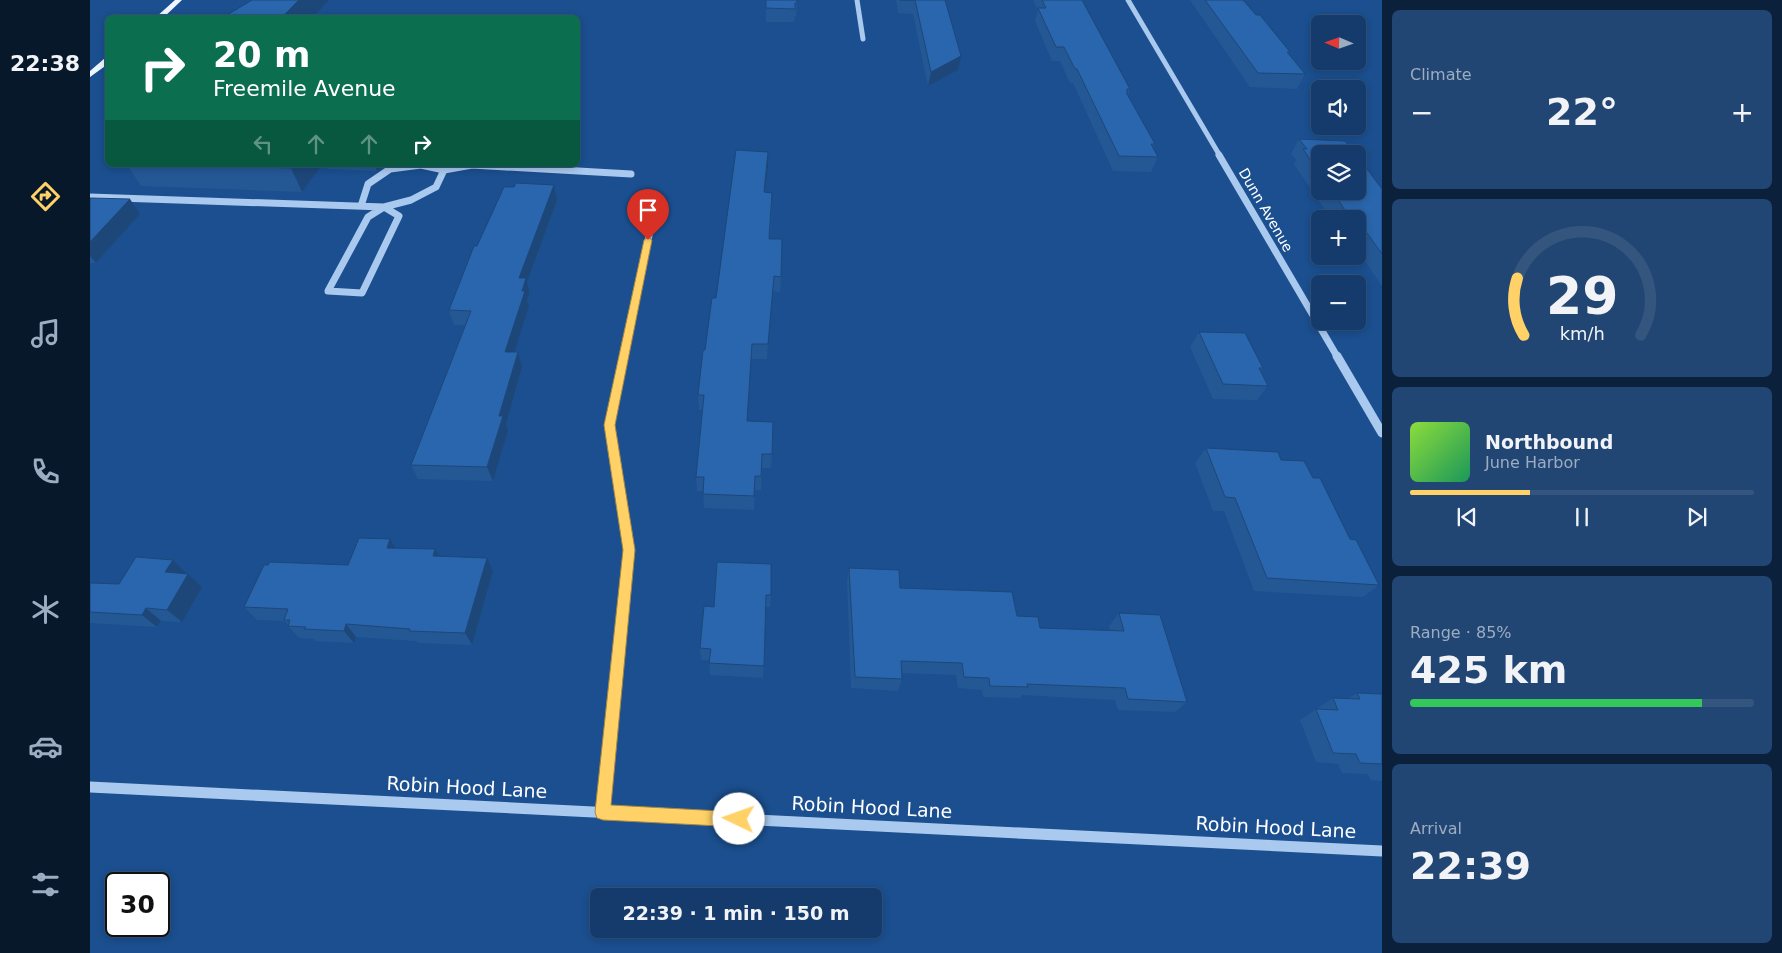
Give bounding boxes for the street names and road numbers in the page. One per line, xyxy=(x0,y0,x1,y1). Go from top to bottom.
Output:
street label: Dunn Avenue xyxy=(1236,165,1296,255)
street label: Robin Hood Lane xyxy=(386,772,548,802)
street label: Robin Hood Lane xyxy=(791,792,953,822)
street label: Robin Hood Lane xyxy=(1195,812,1357,842)

